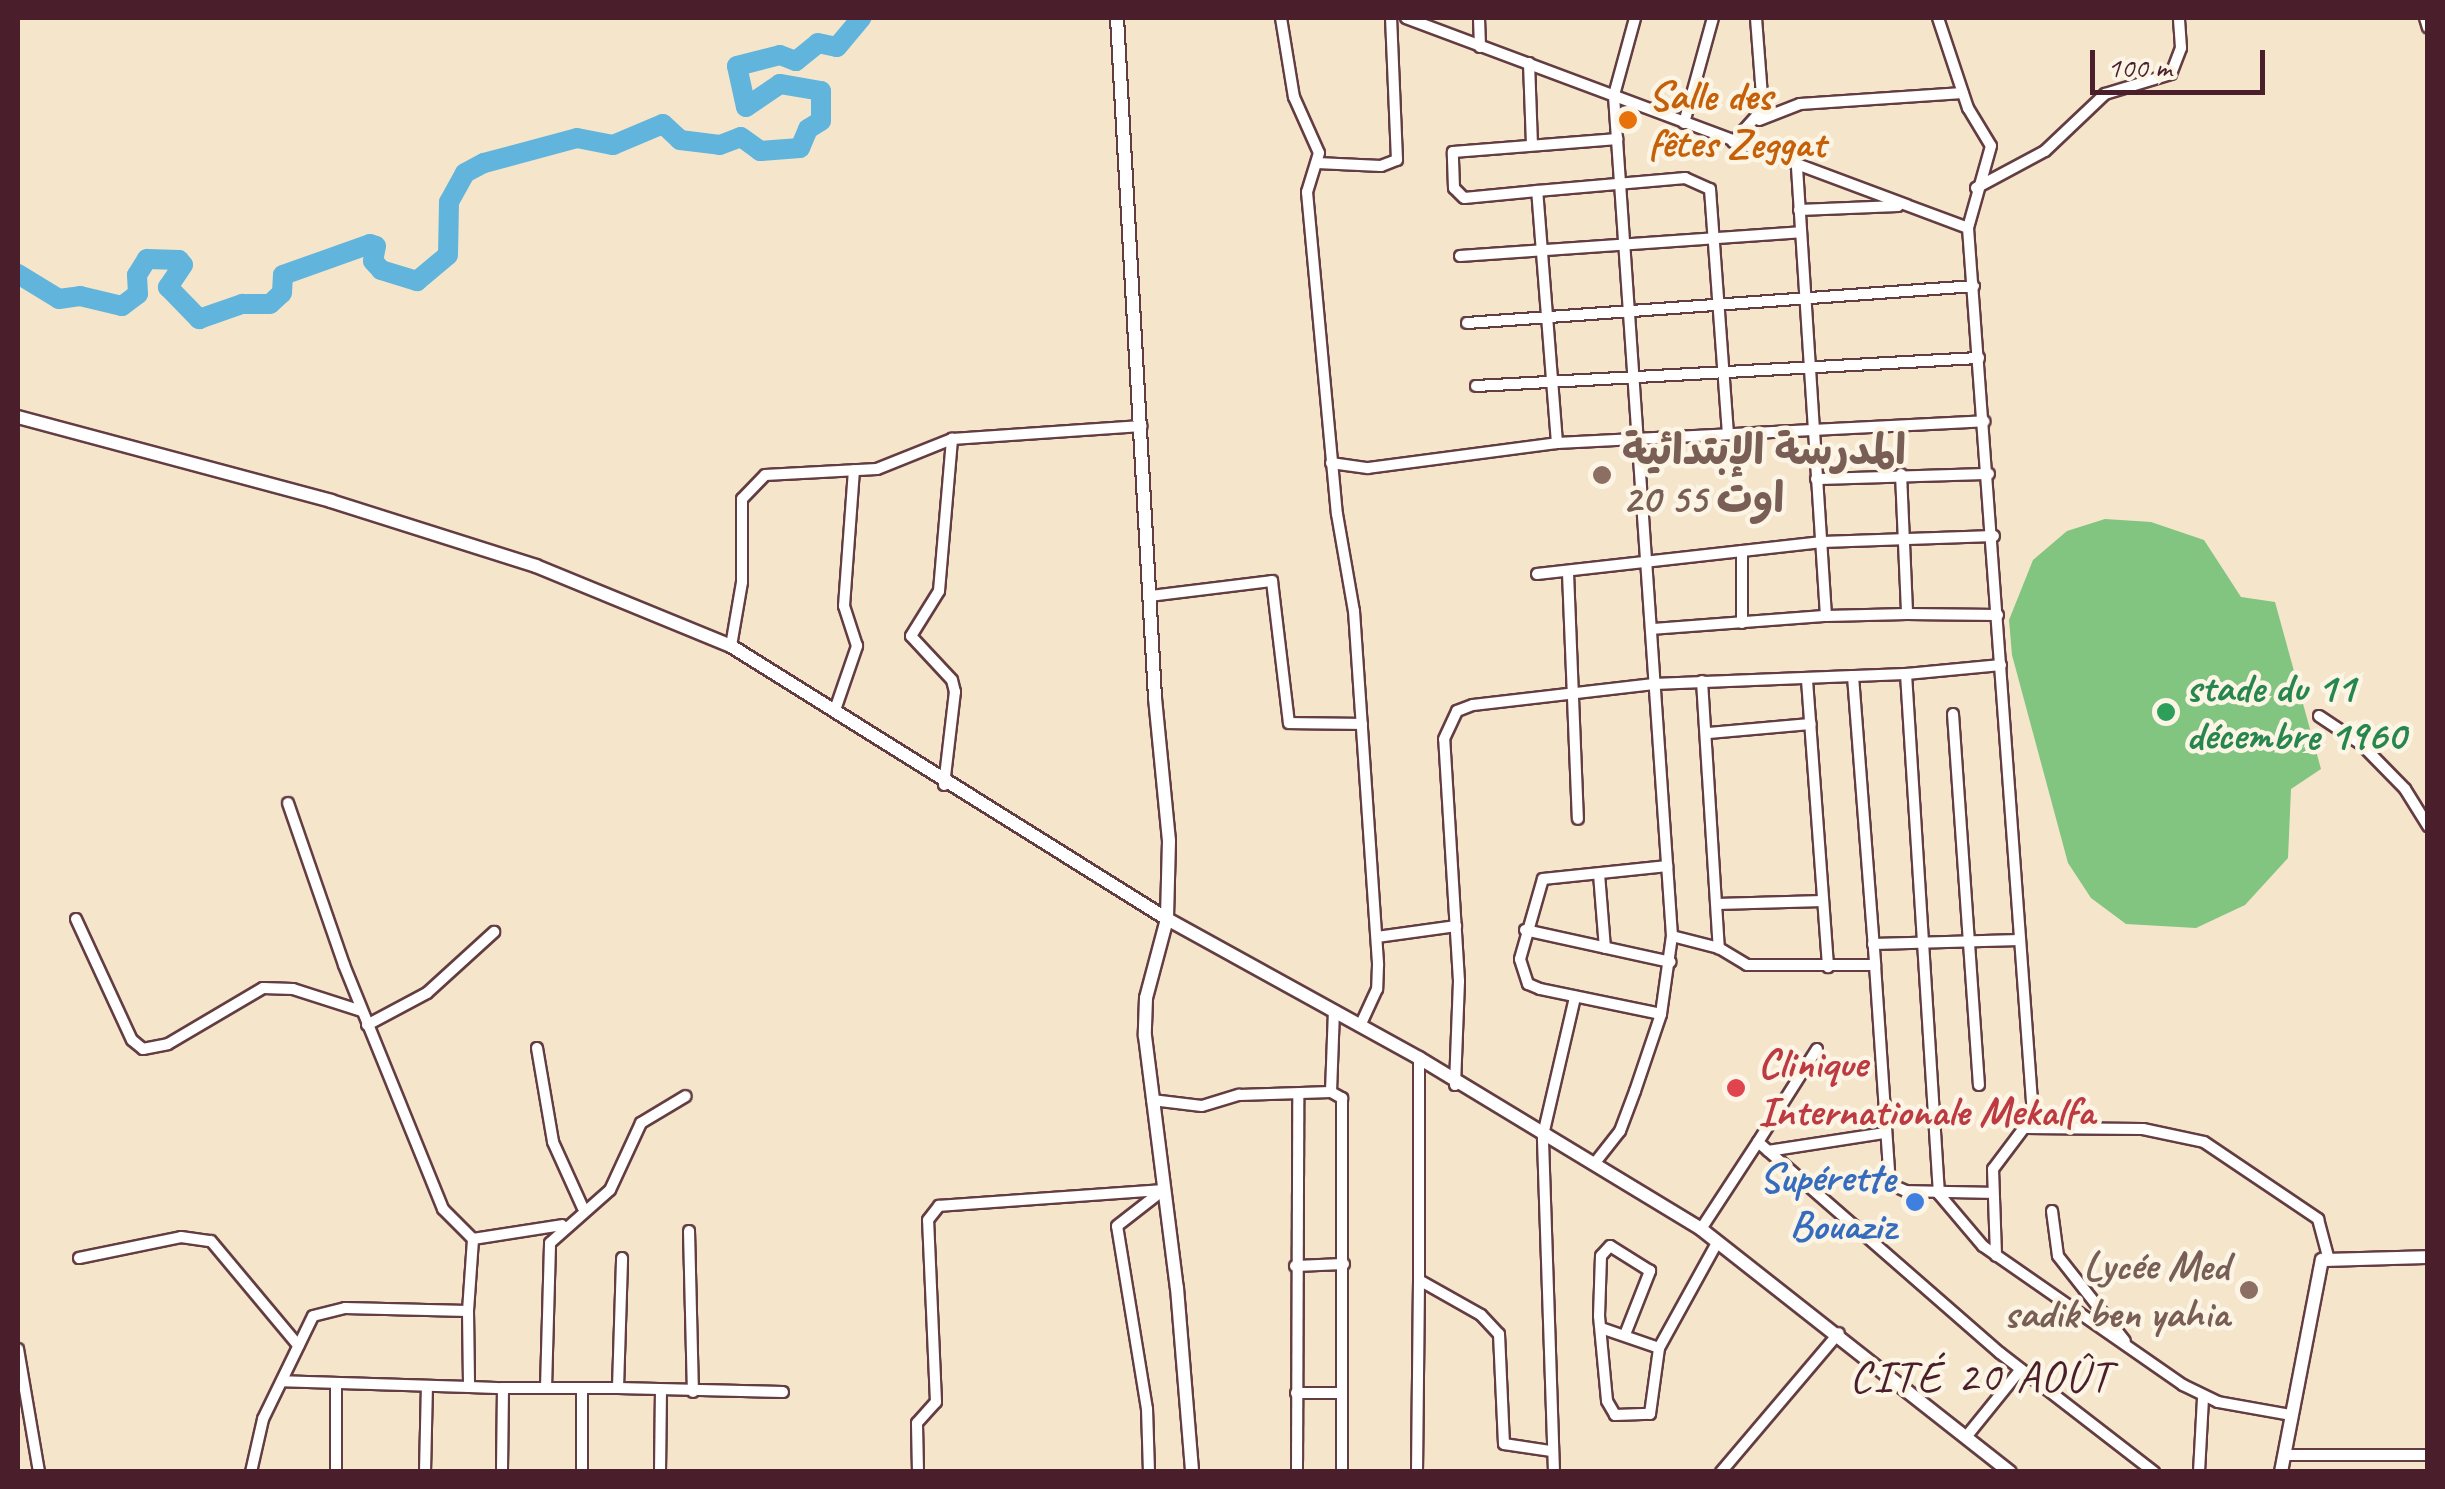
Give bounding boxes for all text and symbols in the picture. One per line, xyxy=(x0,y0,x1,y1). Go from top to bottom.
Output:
scale bar xyxy=(2095,30,2270,92)
text: 100 m xyxy=(2107,48,2172,86)
place label: Salle des fêtes Zeggat xyxy=(1648,71,1823,170)
marker: Salle des fêtes Zeggat xyxy=(1617,109,1639,131)
place label: المدرسة الإبتدائية 20 اوت 55 xyxy=(1622,426,1906,524)
marker: المدرسة الإبتدائية 20 اوت 55 xyxy=(1591,464,1613,486)
place label: stade du 11 décembre 1960 xyxy=(2186,663,2405,761)
marker: stade du 11 décembre 1960 xyxy=(2155,701,2177,723)
place label: Clinique Internationale Mekalfa xyxy=(1758,1039,2094,1138)
marker: Clinique Internationale Mekalfa xyxy=(1723,1075,1749,1101)
place label: Supérette Bouaziz xyxy=(1759,1153,1895,1252)
marker: Supérette Bouaziz xyxy=(1904,1191,1926,1213)
place label: Lycée Med sadik ben yahia xyxy=(2005,1241,2229,1340)
marker: Lycée Med sadik ben yahia xyxy=(2238,1279,2260,1301)
district label: CITÉ 20 AOÛT xyxy=(1849,1350,2113,1404)

